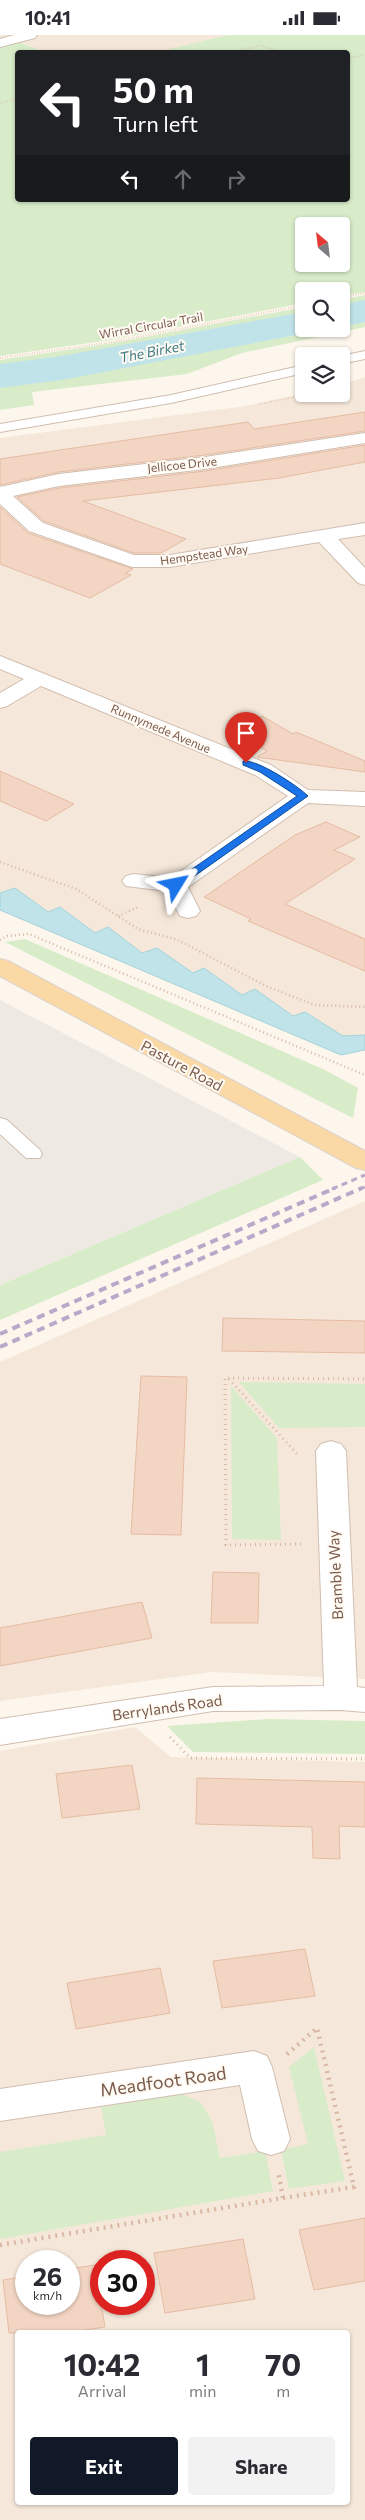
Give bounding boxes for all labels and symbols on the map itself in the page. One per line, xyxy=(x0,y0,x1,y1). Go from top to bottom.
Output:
north arrow xyxy=(295,217,350,273)
street label: Wirral Circular Trail xyxy=(98,309,204,341)
water label: The Birket xyxy=(118,336,186,366)
street label: Jellicoe Drive xyxy=(147,453,218,476)
street label: Hempstead Way xyxy=(159,541,249,567)
street label: Runnymede Avenue xyxy=(109,701,213,755)
pin xyxy=(225,712,267,763)
position arrow xyxy=(149,858,201,910)
street label: Pasture Road xyxy=(138,1036,226,1094)
street label: Bramble Way xyxy=(324,1529,346,1620)
street label: Berrylands Road xyxy=(111,1690,223,1724)
street label: Meadfoot Road xyxy=(98,2061,228,2101)
speed limit sign: 30 xyxy=(90,2250,155,2315)

